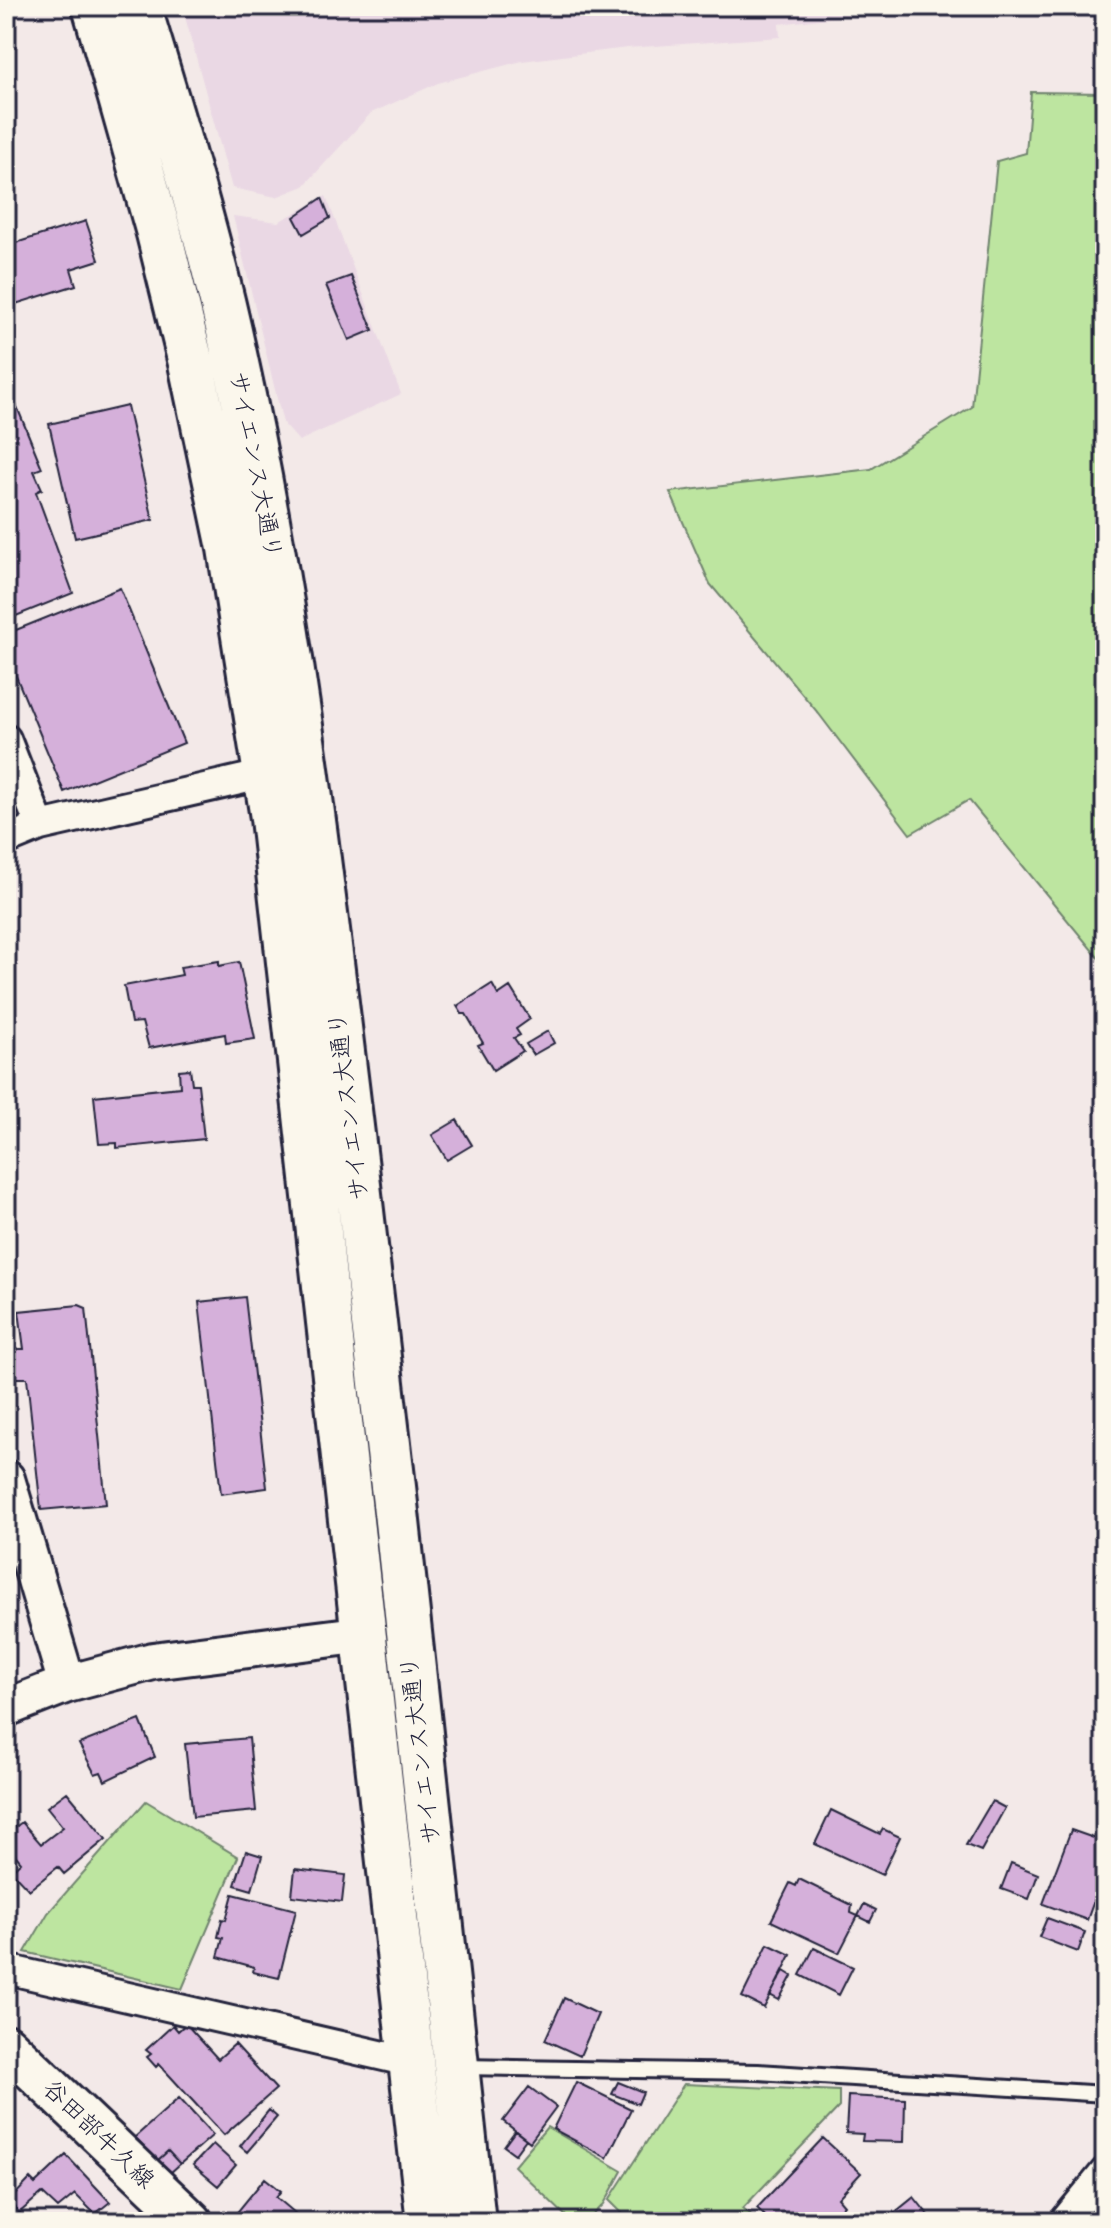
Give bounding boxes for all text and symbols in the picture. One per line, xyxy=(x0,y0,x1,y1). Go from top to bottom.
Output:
street label: サイエンス大通り xyxy=(220,368,290,562)
street label: サイエンス大通り xyxy=(321,1009,377,1203)
street label: サイエンス大通り xyxy=(393,1653,449,1847)
street label: 谷田部牛久線 xyxy=(35,2072,162,2197)

